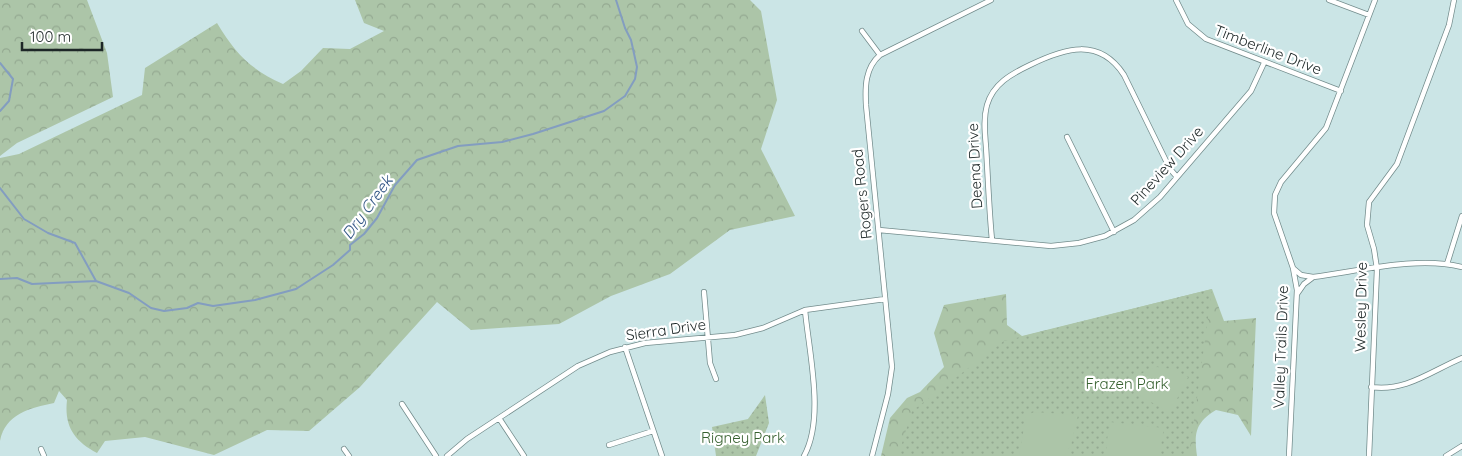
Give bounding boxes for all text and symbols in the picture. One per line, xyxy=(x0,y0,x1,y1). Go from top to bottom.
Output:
scale bar xyxy=(22,20,102,52)
street label: Timberline Drive xyxy=(1212,20,1324,79)
text: 100 m xyxy=(30,27,71,46)
street label: Pineview Drive xyxy=(1126,122,1207,209)
street label: Deena Drive xyxy=(963,123,986,209)
street label: Rogers Road xyxy=(847,148,876,240)
water label: Dry Creek xyxy=(337,170,398,243)
street label: Wesley Drive xyxy=(1350,262,1371,352)
street label: Valley Trails Drive xyxy=(1269,285,1292,409)
street label: Sierra Drive xyxy=(625,314,707,345)
park label: Frazen Park xyxy=(1085,374,1169,393)
park label: Rigney Park xyxy=(701,428,785,447)

